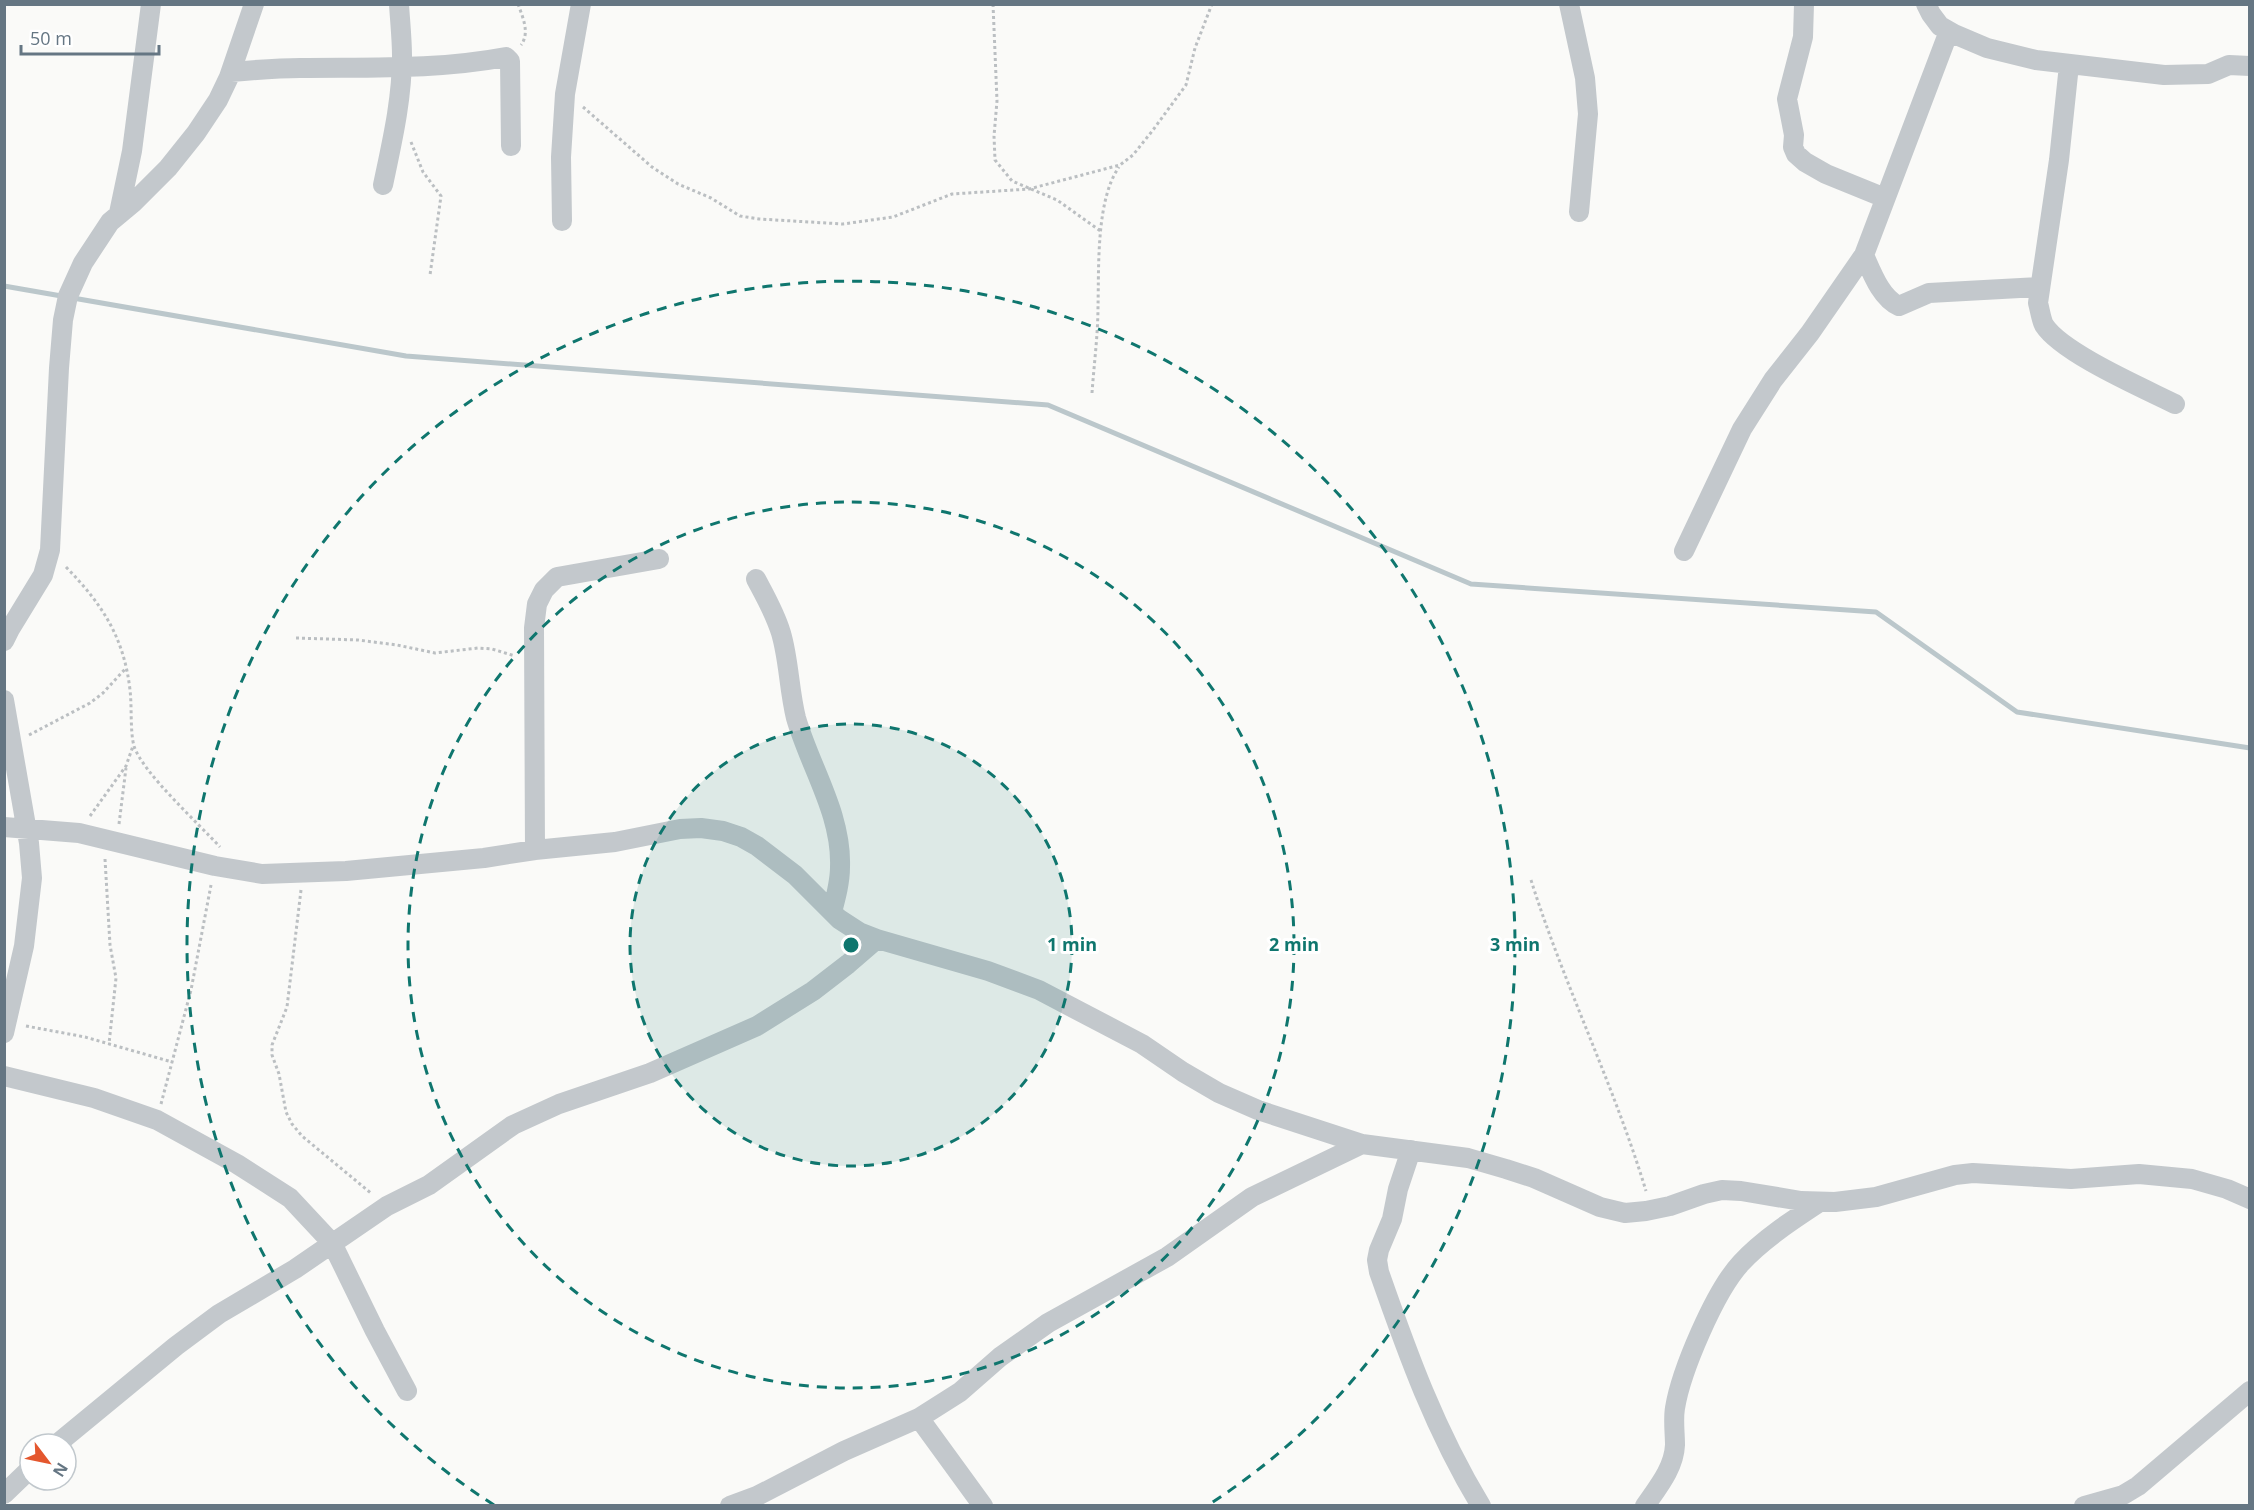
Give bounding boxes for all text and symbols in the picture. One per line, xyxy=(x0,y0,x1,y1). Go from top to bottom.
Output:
scale bar xyxy=(21,18,159,56)
text: 50 m xyxy=(30,26,72,50)
text: 1 min xyxy=(1047,932,1097,956)
text: 2 min xyxy=(1269,932,1319,956)
text: 3 min xyxy=(1490,932,1540,956)
centre of rings xyxy=(841,935,861,955)
north arrow xyxy=(18,1432,78,1492)
text: N xyxy=(48,1459,73,1481)

